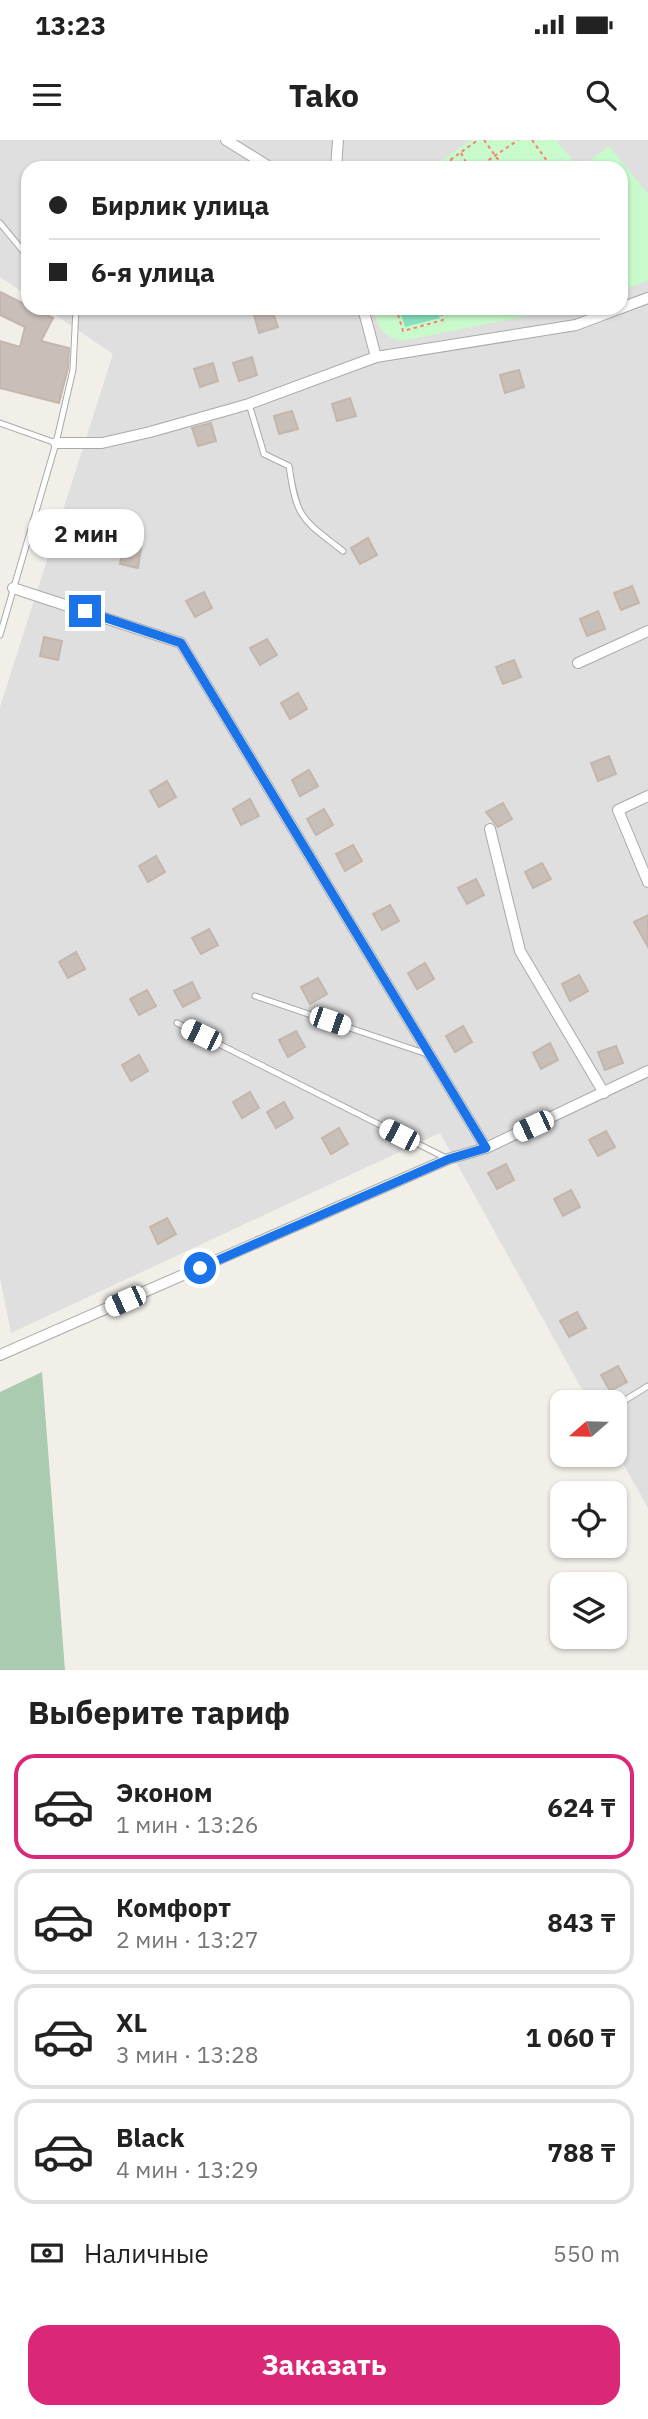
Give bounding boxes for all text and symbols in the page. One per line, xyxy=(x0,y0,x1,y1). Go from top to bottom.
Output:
text: 13:23 xyxy=(35,8,106,42)
text: Tako xyxy=(289,74,359,116)
icon: menu xyxy=(28,76,66,114)
icon: search xyxy=(582,76,620,114)
text: Бирлик улица xyxy=(91,188,269,222)
text: 6-я улица xyxy=(91,255,215,289)
callout: 2 мин xyxy=(27,510,143,559)
text: 2 мин xyxy=(54,518,118,548)
route end xyxy=(69,595,101,627)
car xyxy=(307,1004,354,1038)
car xyxy=(178,1016,225,1054)
car xyxy=(510,1108,557,1144)
car xyxy=(376,1116,423,1154)
route start xyxy=(184,1252,216,1284)
car xyxy=(102,1283,149,1319)
north arrow xyxy=(550,1390,626,1466)
map controls xyxy=(550,1390,627,1649)
button: locate xyxy=(550,1481,627,1558)
button: layers xyxy=(550,1572,627,1649)
text: Выберите тариф xyxy=(28,1691,290,1733)
icon: car xyxy=(32,1775,95,1838)
text: Эконом xyxy=(116,1775,213,1809)
text: 624 ₸ xyxy=(547,1790,616,1824)
text: 1 мин · 13:26 xyxy=(116,1809,259,1839)
icon: car xyxy=(32,1890,95,1953)
text: Комфорт xyxy=(116,1890,231,1924)
text: 843 ₸ xyxy=(547,1905,616,1939)
text: 2 мин · 13:27 xyxy=(116,1924,259,1954)
icon: car xyxy=(32,2005,95,2068)
text: XL xyxy=(116,2005,147,2039)
text: 1 060 ₸ xyxy=(526,2020,616,2054)
text: 3 мин · 13:28 xyxy=(116,2039,259,2069)
icon: car xyxy=(32,2120,95,2183)
text: Black xyxy=(116,2120,184,2154)
text: 788 ₸ xyxy=(547,2135,616,2169)
text: 4 мин · 13:29 xyxy=(116,2154,259,2184)
icon: cash xyxy=(28,2234,66,2272)
text: Наличные xyxy=(84,2236,209,2270)
text: 550 m xyxy=(553,2238,620,2268)
button: Заказать xyxy=(28,2325,620,2405)

